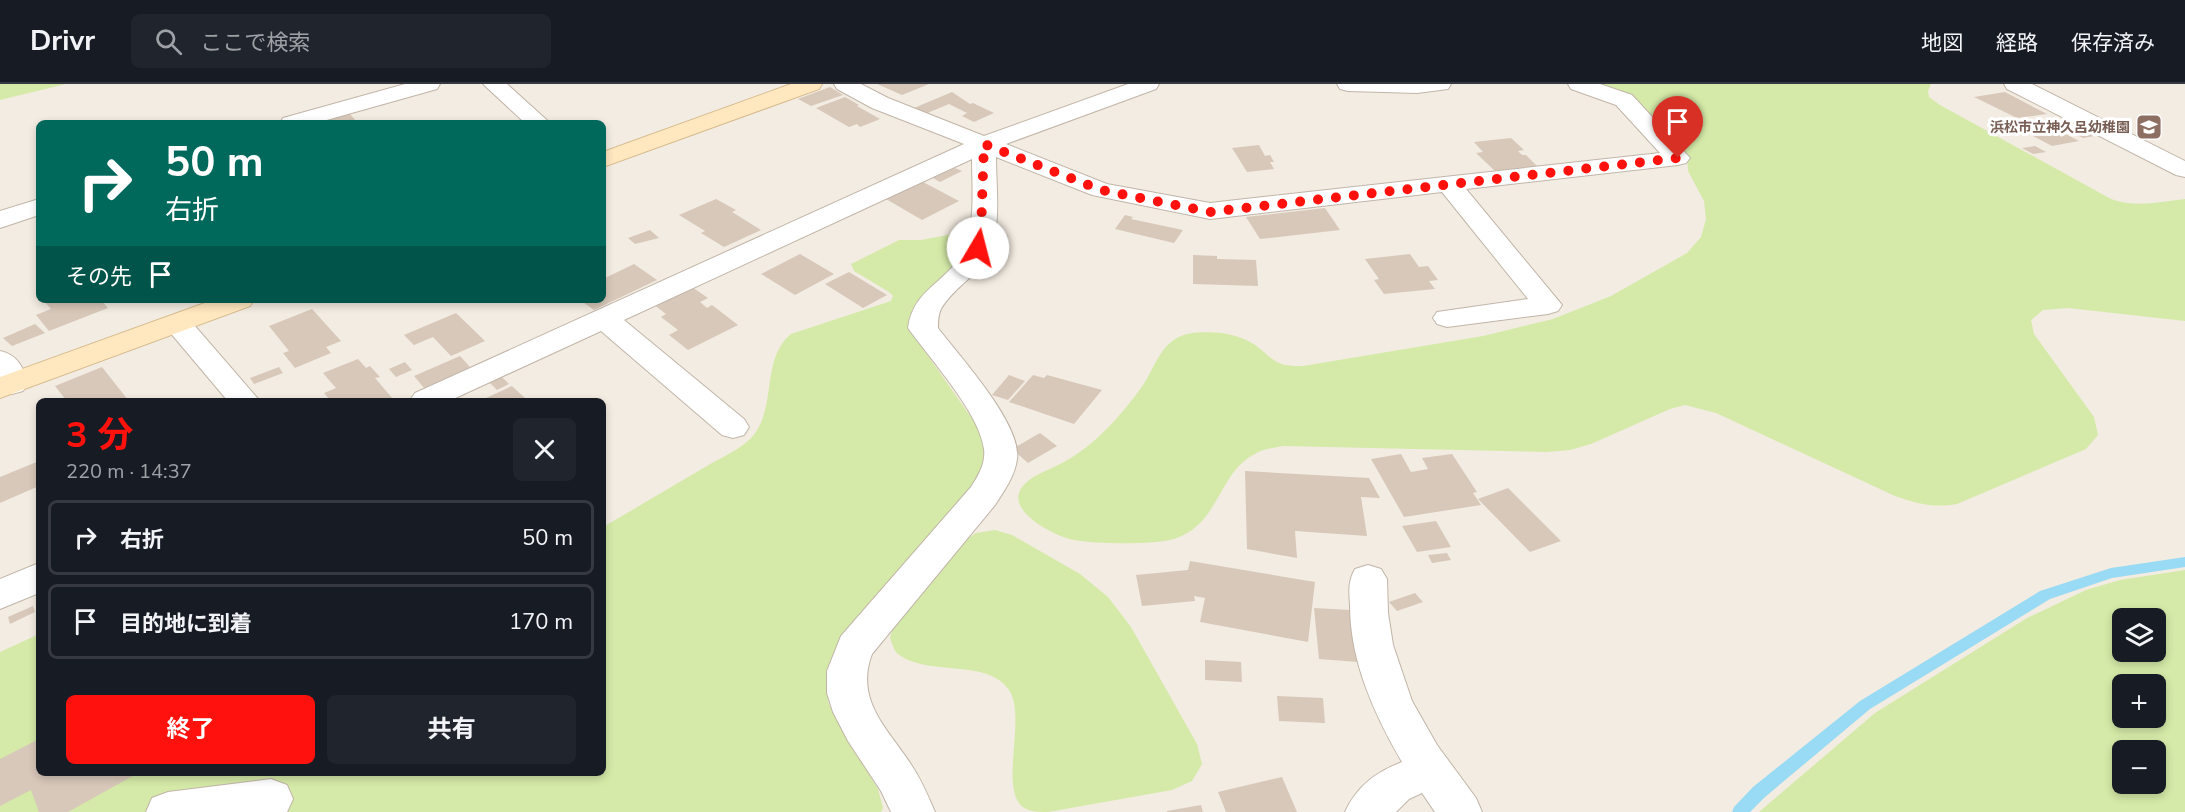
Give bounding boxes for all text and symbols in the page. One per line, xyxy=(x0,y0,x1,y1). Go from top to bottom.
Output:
search box xyxy=(131,14,551,68)
text: Drivr xyxy=(30,22,95,60)
icon: search xyxy=(152,25,185,58)
text: ここで検索 xyxy=(200,28,310,58)
text: 地図 xyxy=(1921,29,1963,57)
text: 経路 xyxy=(1996,29,2038,57)
text: 保存済み xyxy=(2071,29,2155,57)
pin xyxy=(1652,96,1703,158)
icon: arrive xyxy=(1661,105,1694,138)
school or university icon: 浜松市立神久呂幼稚園 xyxy=(2134,112,2164,142)
place label: 浜松市立神久呂幼稚園 xyxy=(1990,118,2130,137)
text: 50 m xyxy=(165,134,264,191)
icon: right xyxy=(66,144,144,222)
text: 右折 xyxy=(165,192,219,229)
position arrow xyxy=(946,216,1010,280)
icon: arrive xyxy=(144,258,177,291)
text: その先 xyxy=(66,262,132,292)
text: 3 分 xyxy=(66,411,133,460)
button: close xyxy=(513,418,576,481)
text: 220 m · 14:37 xyxy=(66,458,192,485)
icon: right xyxy=(69,521,102,554)
text: 50 m xyxy=(522,523,573,553)
text: 右折 xyxy=(120,525,164,555)
icon: arrive xyxy=(69,605,102,638)
text: 170 m xyxy=(509,607,573,637)
map controls xyxy=(2112,608,2166,794)
button: layers xyxy=(2112,608,2166,662)
text: 目的地に到着 xyxy=(120,609,252,639)
button: + xyxy=(2112,674,2166,728)
button: 終了 xyxy=(66,695,315,764)
button: 共有 xyxy=(327,695,576,764)
button: − xyxy=(2112,740,2166,794)

